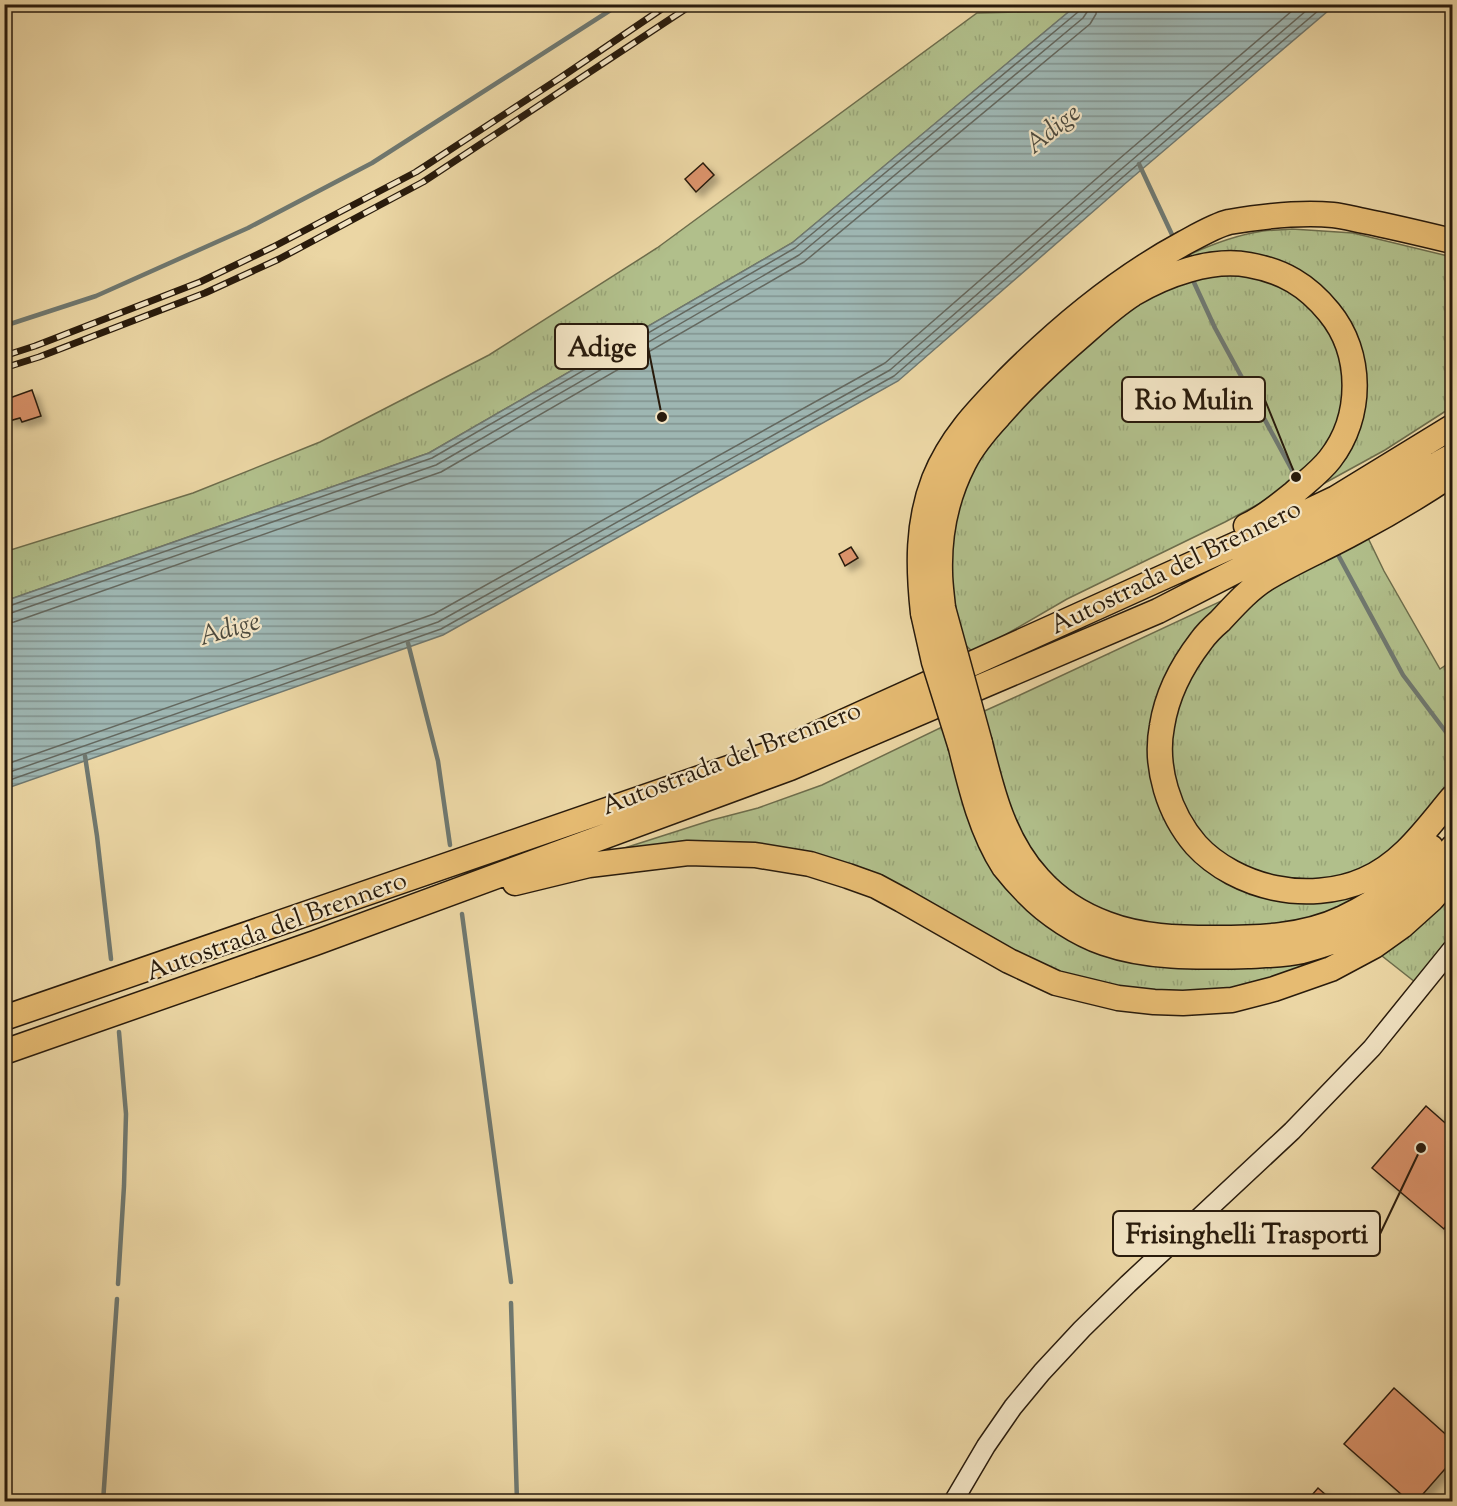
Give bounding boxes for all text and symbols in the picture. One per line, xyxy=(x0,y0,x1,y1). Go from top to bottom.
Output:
water label: Adige xyxy=(1017,95,1090,165)
callout: Adige xyxy=(555,324,648,369)
text: Adige xyxy=(567,330,637,369)
callout: Rio Mulin xyxy=(1122,377,1265,422)
text: Rio Mulin xyxy=(1135,383,1253,422)
street label: Autostrada del Brennero xyxy=(1044,491,1308,645)
water label: Adige xyxy=(194,603,265,658)
street label: Autostrada del Brennero xyxy=(597,693,867,826)
street label: Autostrada del Brennero xyxy=(141,863,412,992)
callout: Frisinghelli Trasporti xyxy=(1113,1211,1380,1256)
text: Frisinghelli Trasporti xyxy=(1126,1217,1369,1256)

